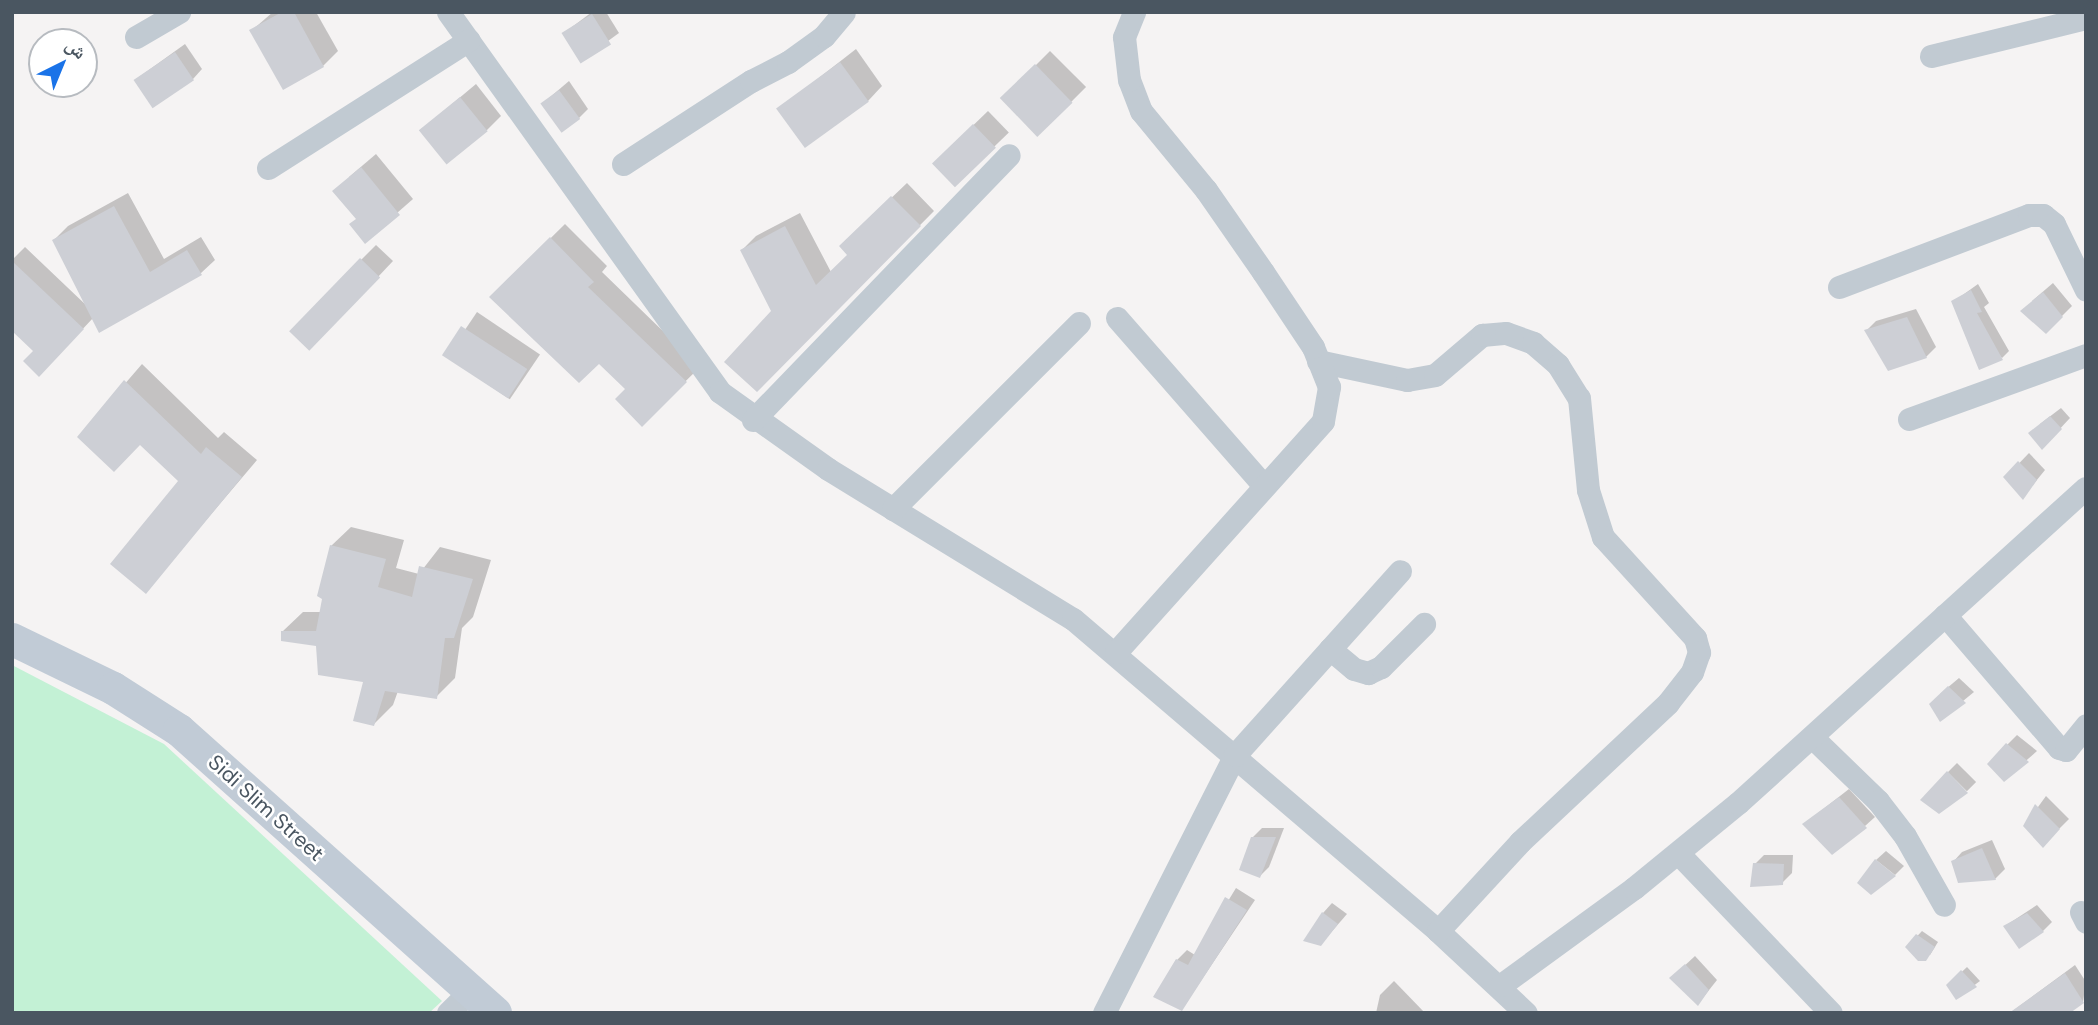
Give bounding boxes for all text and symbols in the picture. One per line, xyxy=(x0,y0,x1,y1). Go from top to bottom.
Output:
north arrow xyxy=(28,28,98,98)
text: ش xyxy=(60,33,92,65)
street label: Sidi Slim Street xyxy=(203,750,329,866)

